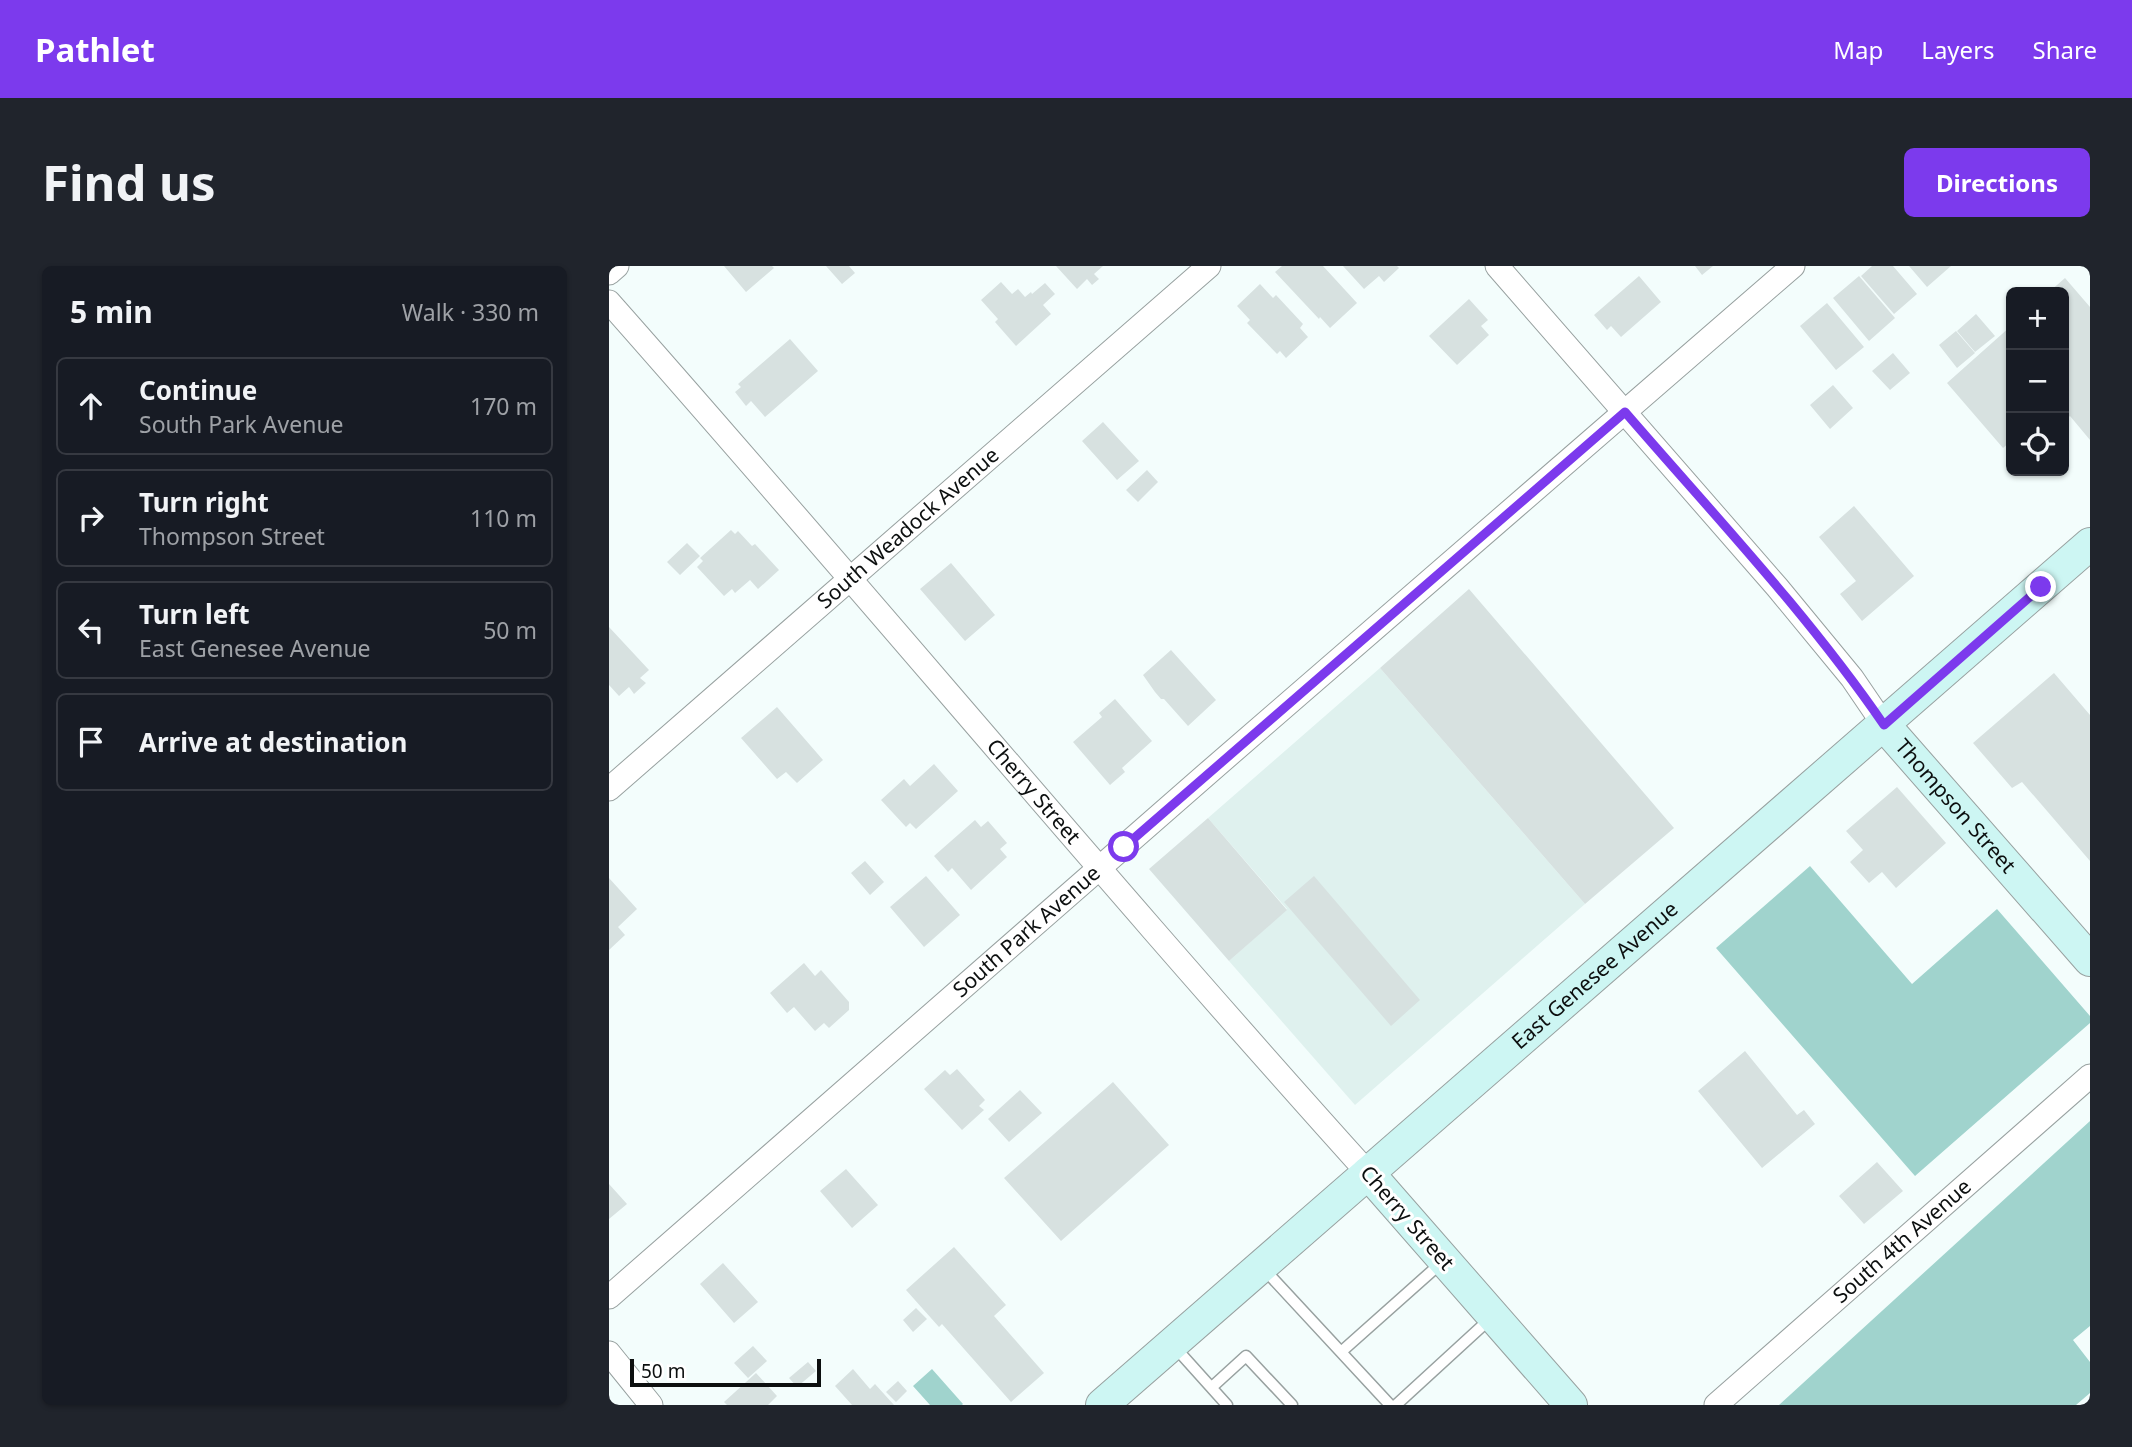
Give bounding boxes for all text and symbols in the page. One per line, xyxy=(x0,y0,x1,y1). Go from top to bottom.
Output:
text: Pathlet xyxy=(35,27,155,72)
text: Map xyxy=(1833,33,1883,66)
text: Layers xyxy=(1921,33,1995,66)
text: Share xyxy=(2033,33,2097,66)
button: Directions xyxy=(1904,148,2090,217)
text: Find us xyxy=(42,149,216,215)
map controls xyxy=(2006,287,2069,476)
button: + xyxy=(2006,287,2069,350)
text: 5 min xyxy=(70,291,153,332)
text: Walk · 330 m xyxy=(402,296,539,328)
button: − xyxy=(2006,350,2069,413)
text: Continue xyxy=(139,372,257,408)
icon: ahead xyxy=(72,387,110,425)
text: 170 m xyxy=(470,390,537,422)
text: South Park Avenue xyxy=(139,408,344,440)
button: locate xyxy=(2006,413,2069,476)
street label: South Weadock Avenue xyxy=(811,441,1004,614)
text: Turn right xyxy=(139,484,269,520)
icon: right xyxy=(72,499,110,537)
text: 110 m xyxy=(470,502,537,534)
text: Thompson Street xyxy=(139,520,325,552)
route end xyxy=(2025,571,2056,602)
text: Turn left xyxy=(139,596,250,632)
icon: left xyxy=(72,611,110,649)
text: 50 m xyxy=(483,614,537,646)
text: East Genesee Avenue xyxy=(139,632,371,664)
icon: arrive xyxy=(72,723,110,761)
text: Arrive at destination xyxy=(139,724,408,760)
street label: Cherry Street xyxy=(981,732,1088,850)
street label: Thompson Street xyxy=(1889,732,2023,879)
route start xyxy=(1108,831,1139,862)
street label: South Park Avenue xyxy=(946,859,1106,1003)
street label: East Genesee Avenue xyxy=(1505,895,1683,1055)
street label: Cherry Street xyxy=(1354,1159,1461,1276)
street label: South 4th Avenue xyxy=(1827,1172,1977,1309)
scale bar xyxy=(630,1356,821,1388)
text: 50 m xyxy=(641,1358,685,1384)

